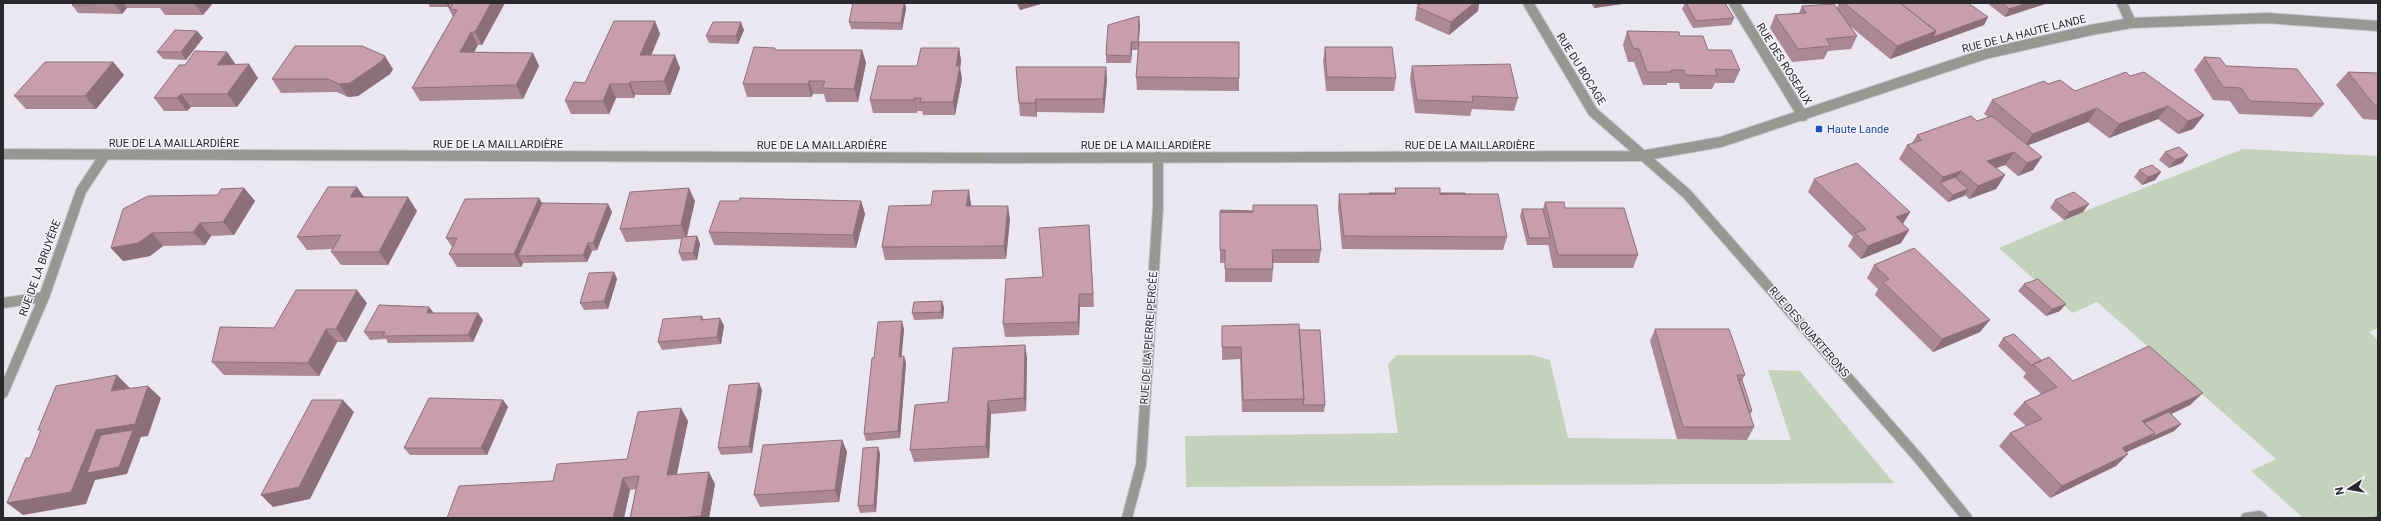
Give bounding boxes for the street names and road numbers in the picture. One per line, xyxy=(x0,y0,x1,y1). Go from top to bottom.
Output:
street label: RUE DE LA HAUTE LANDE xyxy=(1961,12,2087,56)
street label: RUE DES ROSEAUX xyxy=(1754,21,1814,107)
street label: RUE DU BOCAGE xyxy=(1554,31,1608,107)
street label: RUE DE LA MAILLARDIÈRE xyxy=(109,137,239,150)
street label: RUE DE LA MAILLARDIÈRE xyxy=(433,138,563,151)
street label: RUE DE LA MAILLARDIÈRE xyxy=(757,139,887,152)
street label: RUE DE LA MAILLARDIÈRE xyxy=(1081,139,1211,152)
street label: RUE DE LA MAILLARDIÈRE xyxy=(1405,139,1535,152)
street label: RUE DE LA BRUYÈRE xyxy=(17,218,63,318)
street label: RUE DE LA PIERRE PERCÉE xyxy=(1138,271,1160,405)
street label: RUE DES QUARTERONS xyxy=(1766,284,1852,380)

